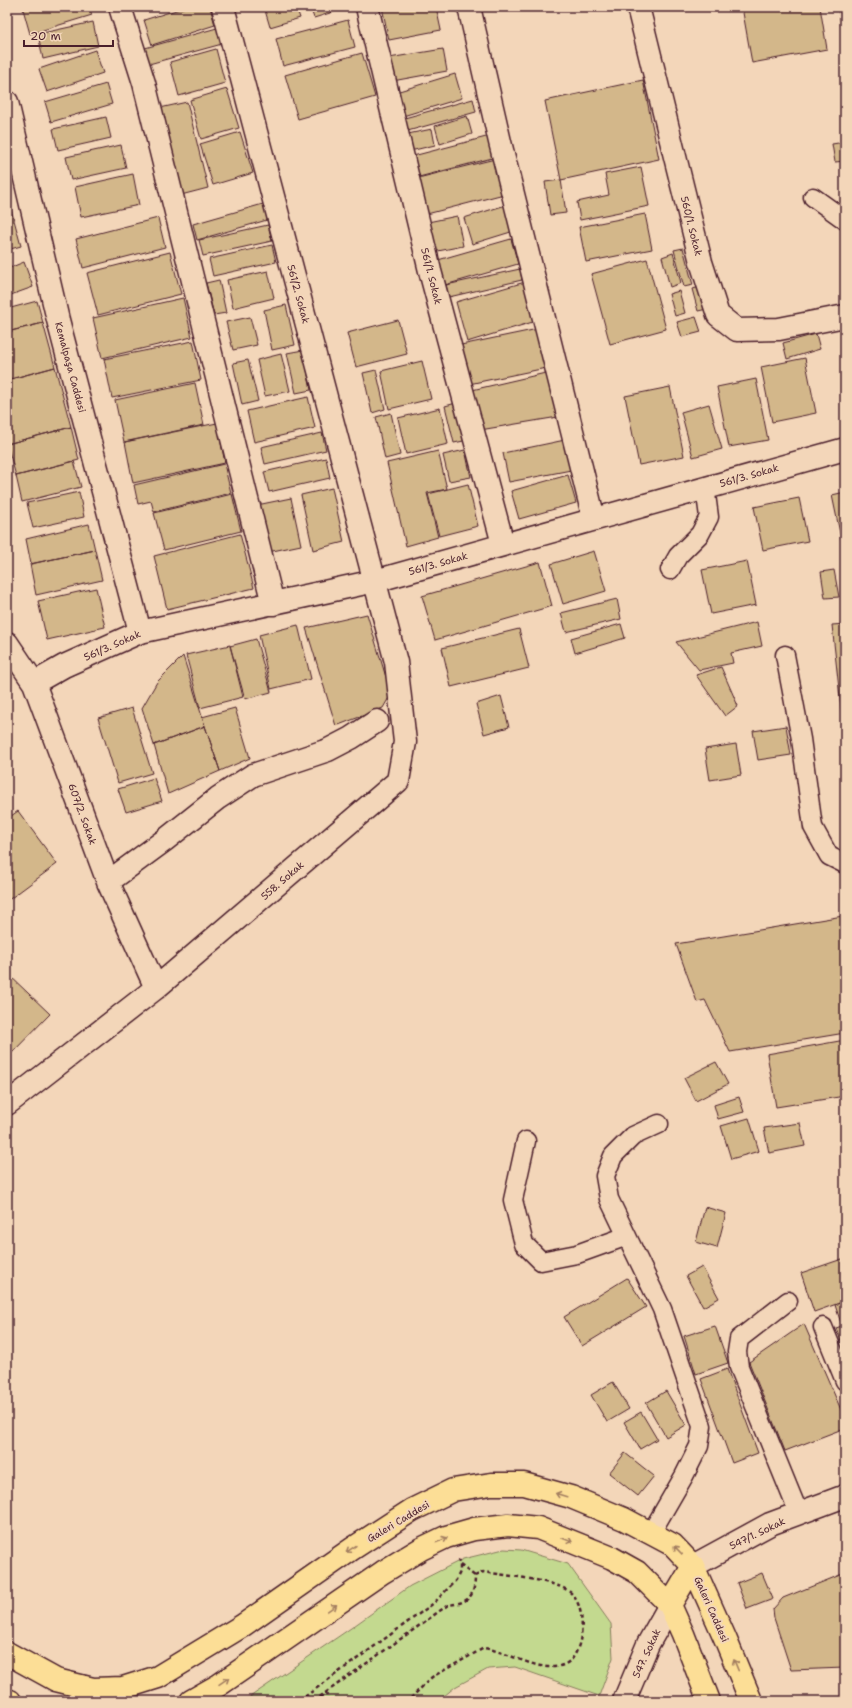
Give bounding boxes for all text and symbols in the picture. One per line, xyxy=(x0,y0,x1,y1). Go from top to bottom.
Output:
scale bar xyxy=(24,22,113,48)
text: 20 m xyxy=(30,28,61,44)
street label: 560/1. Sokak xyxy=(678,195,705,258)
street label: 561/1. Sokak xyxy=(418,246,445,306)
street label: 561/2. Sokak xyxy=(284,263,313,325)
street label: Kemalpaşa Caddesi xyxy=(52,320,89,414)
street label: 561/3. Sokak xyxy=(718,461,780,490)
street label: 561/3. Sokak xyxy=(407,549,469,578)
street label: 561/3. Sokak xyxy=(82,627,143,664)
street label: 607/2. Sokak xyxy=(65,782,100,847)
street label: 558. Sokak xyxy=(258,858,307,903)
one-way arrow xyxy=(555,1491,568,1498)
street label: Galeri Caddesi xyxy=(365,1498,432,1545)
street label: 547/1. Sokak xyxy=(727,1514,788,1553)
one-way arrow xyxy=(435,1535,447,1543)
one-way arrow xyxy=(561,1536,573,1544)
one-way arrow xyxy=(346,1545,357,1553)
one-way arrow xyxy=(673,1545,683,1555)
street label: Galeri Caddesi xyxy=(691,1574,732,1644)
one-way arrow xyxy=(326,1604,337,1612)
street label: 547. Sokak xyxy=(629,1626,664,1680)
one-way arrow xyxy=(732,1659,740,1671)
one-way arrow xyxy=(219,1677,230,1686)

